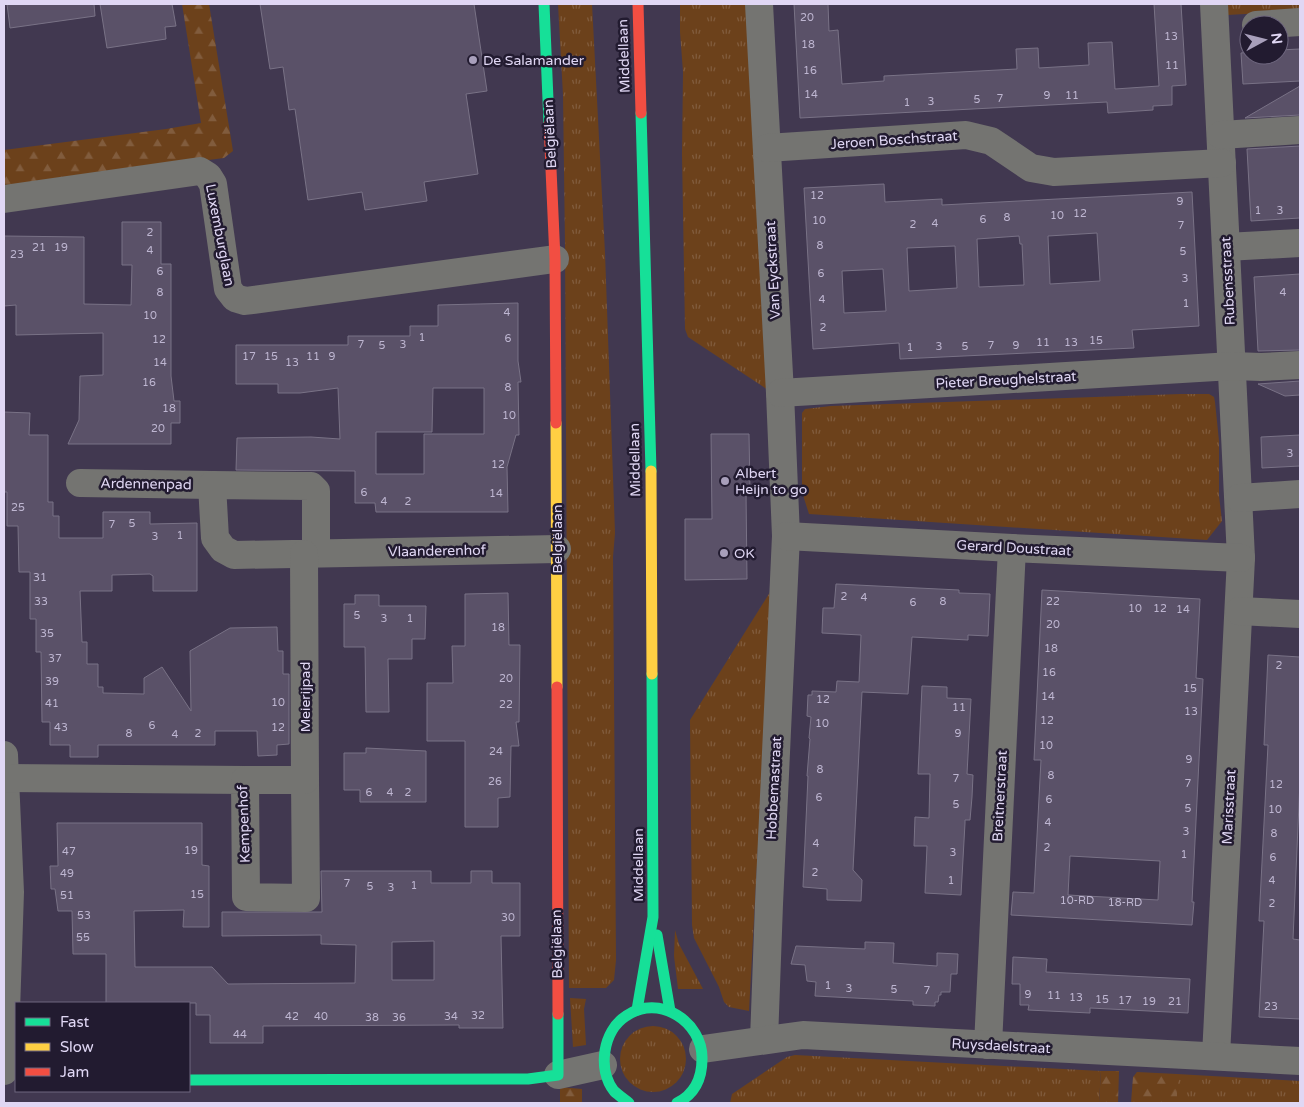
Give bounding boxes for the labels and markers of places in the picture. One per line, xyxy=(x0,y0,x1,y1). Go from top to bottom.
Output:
place label: De Salamander xyxy=(483,52,585,69)
marker: De Salamander xyxy=(467,54,479,66)
place label: Albert Heijn to go xyxy=(735,465,807,498)
marker: Albert Heijn to go xyxy=(719,475,731,487)
place label: OK xyxy=(734,545,755,562)
marker: OK xyxy=(718,547,730,559)

